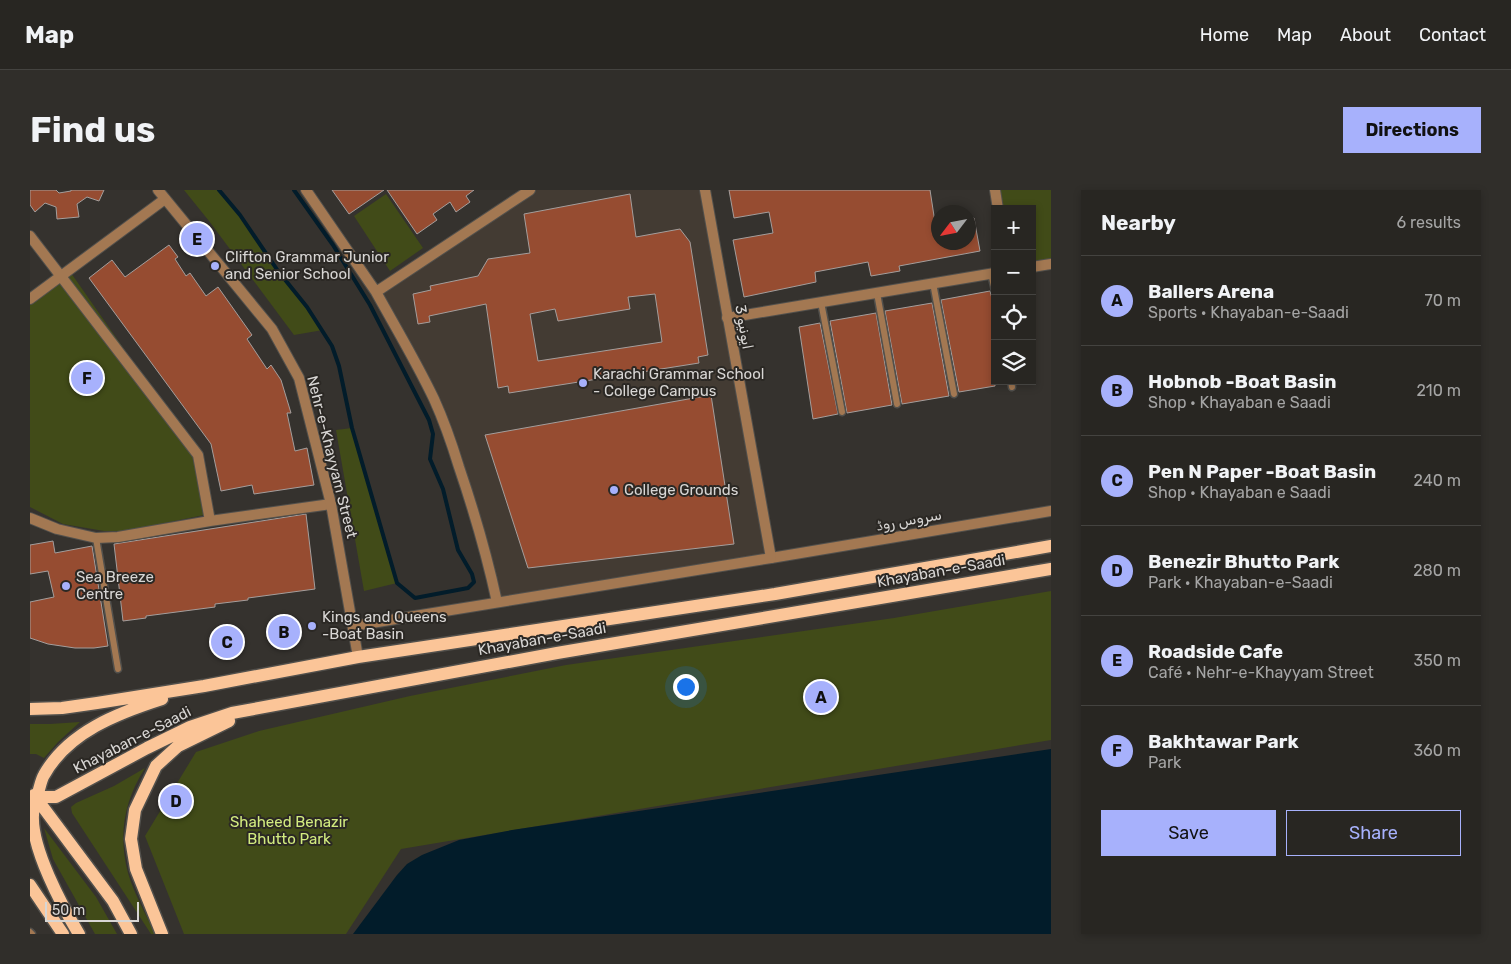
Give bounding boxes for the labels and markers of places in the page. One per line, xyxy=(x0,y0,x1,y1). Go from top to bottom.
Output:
pin: E xyxy=(181,220,213,258)
place label: Clifton Grammar Junior and Senior School xyxy=(225,248,389,283)
marker: Clifton Grammar Junior and Senior School xyxy=(209,260,221,272)
pin: F xyxy=(71,359,103,397)
place label: Karachi Grammar School - College Campus xyxy=(593,365,764,400)
marker: Karachi Grammar School - College Campus xyxy=(577,377,589,389)
place label: College Grounds xyxy=(624,481,739,499)
marker: College Grounds xyxy=(608,484,620,496)
place label: Sea Breeze Centre xyxy=(76,568,154,603)
marker: Sea Breeze Centre xyxy=(60,580,72,592)
place label: Kings and Queens -Boat Basin xyxy=(322,608,447,643)
pin: B xyxy=(268,613,300,651)
marker: Kings and Queens -Boat Basin xyxy=(306,620,318,632)
pin: C xyxy=(211,623,243,661)
pin: A xyxy=(805,678,837,716)
pin: D xyxy=(160,782,192,820)

